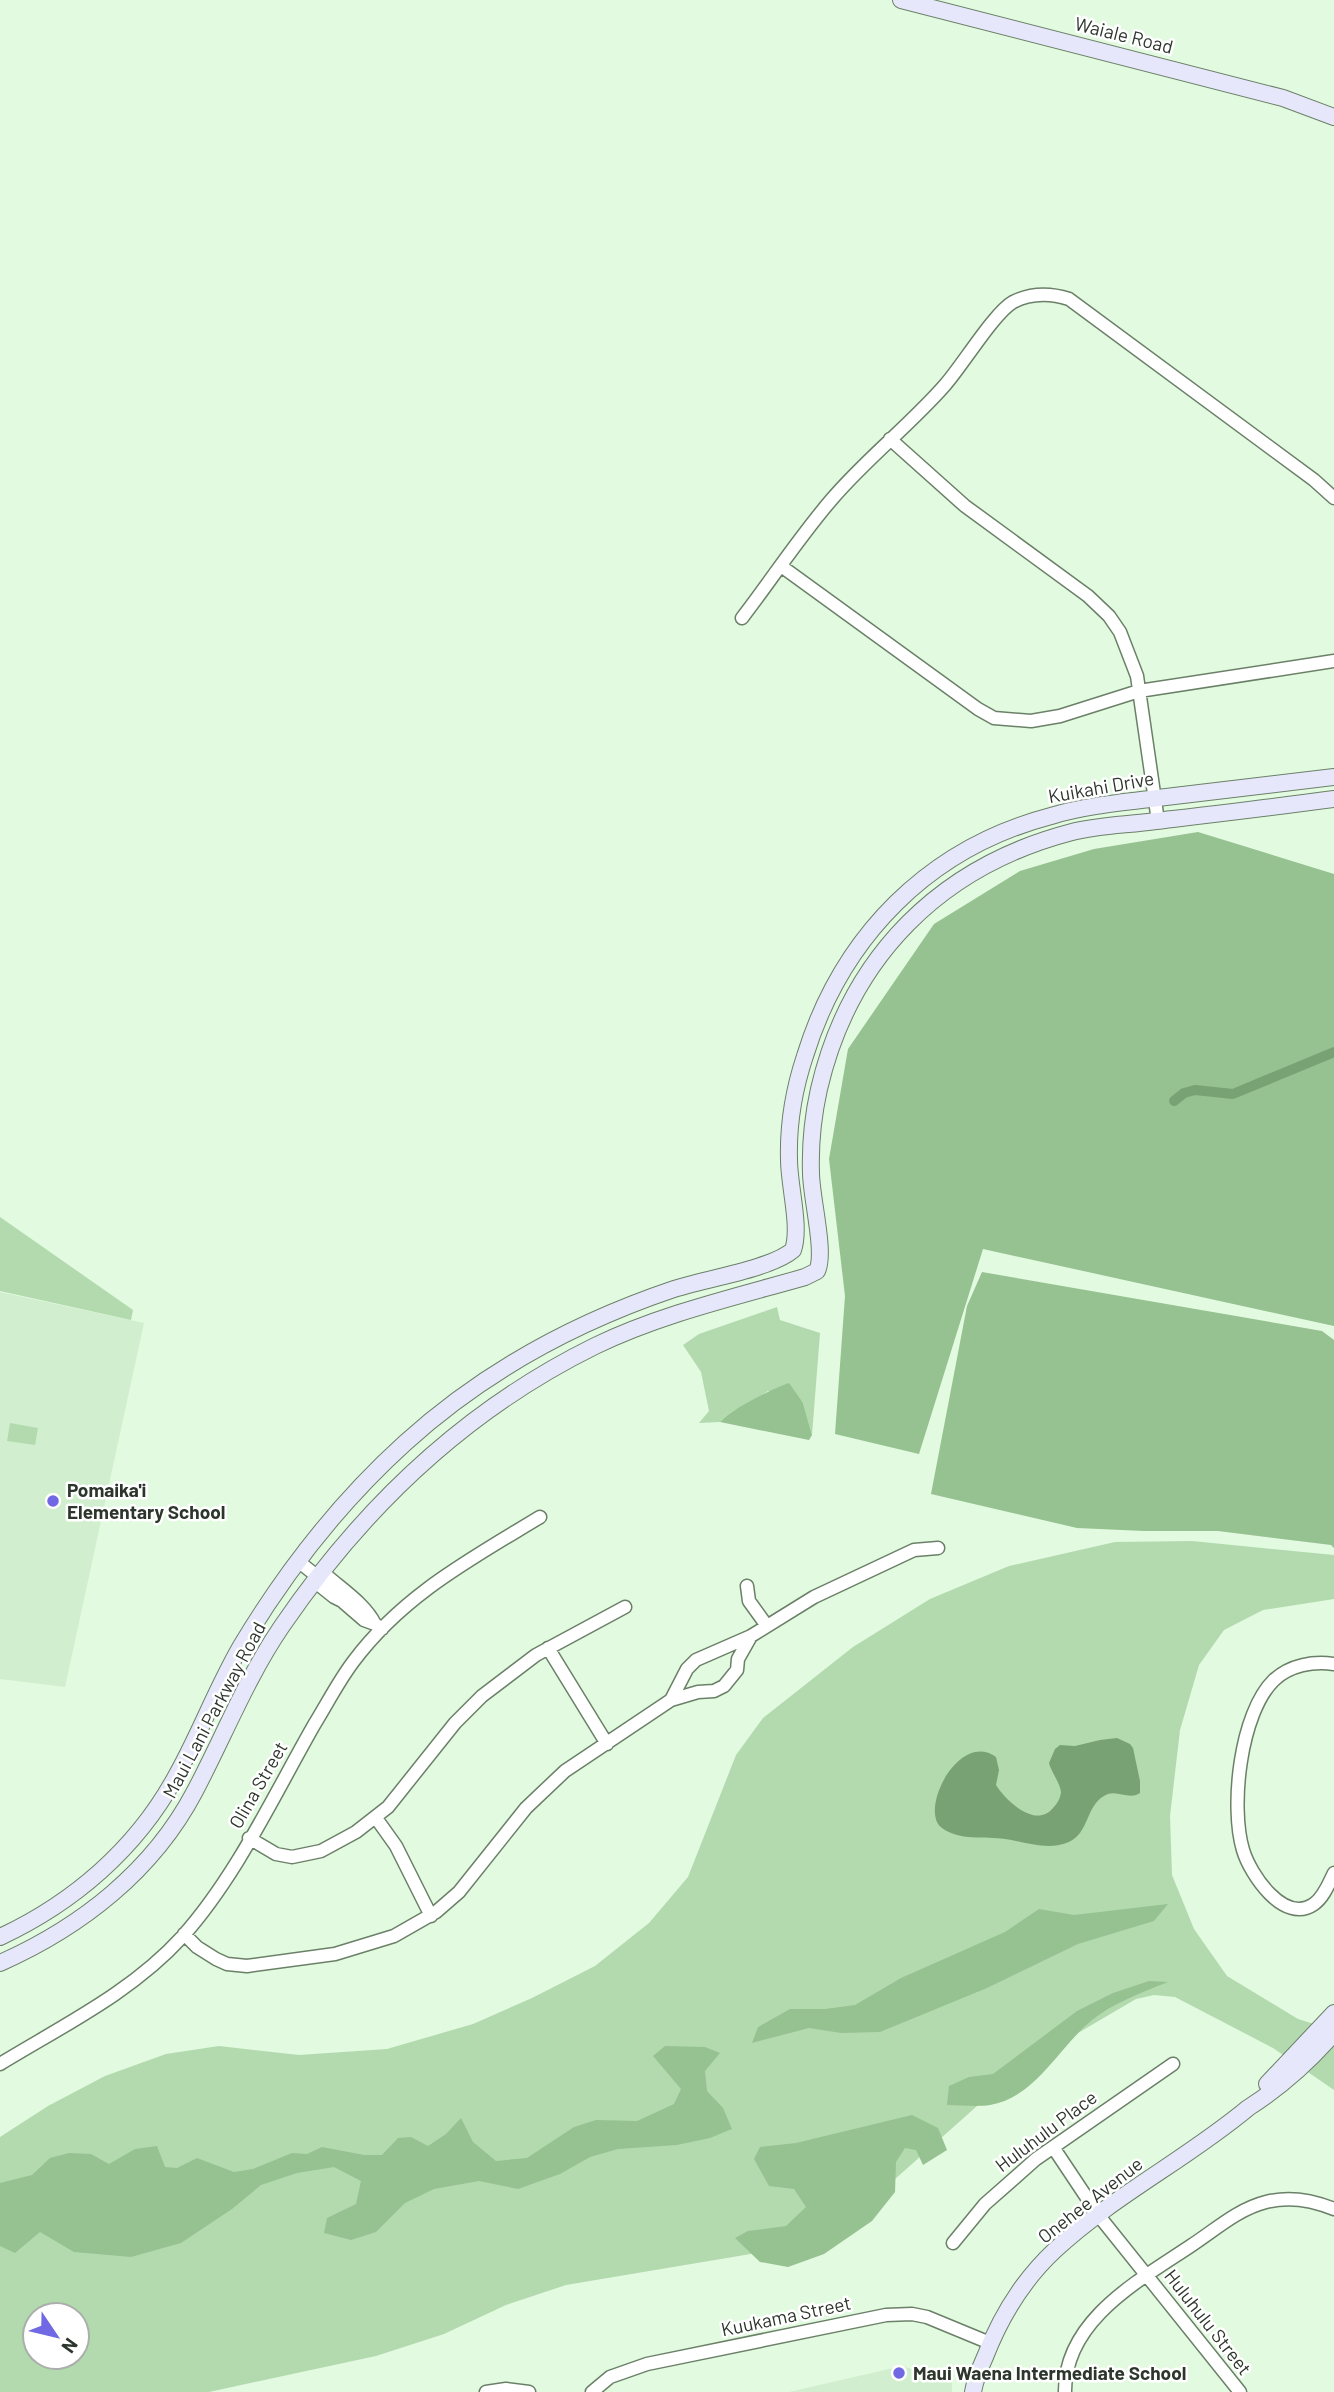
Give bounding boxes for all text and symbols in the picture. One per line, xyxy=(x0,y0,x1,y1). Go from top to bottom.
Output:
street label: Waiale Road xyxy=(1073,11,1176,58)
street label: Kuikahi Drive xyxy=(1046,766,1156,807)
place label: Pomaika'i Elementary School xyxy=(67,1478,225,1523)
marker: Pomaika'i Elementary School xyxy=(45,1493,61,1509)
street label: Maui Lani Parkway Road xyxy=(157,1618,270,1802)
street label: Olina Street xyxy=(223,1737,292,1832)
street label: Huluhulu Place xyxy=(990,2085,1101,2176)
street label: Onehee Avenue xyxy=(1033,2152,1147,2248)
street label: Huluhulu Street xyxy=(1160,2264,1257,2379)
street label: Kuukama Street xyxy=(719,2291,853,2340)
north arrow xyxy=(21,2301,91,2371)
text: N xyxy=(57,2334,83,2358)
place label: Maui Waena Intermediate School xyxy=(913,2361,1186,2384)
marker: Maui Waena Intermediate School xyxy=(891,2365,907,2381)

